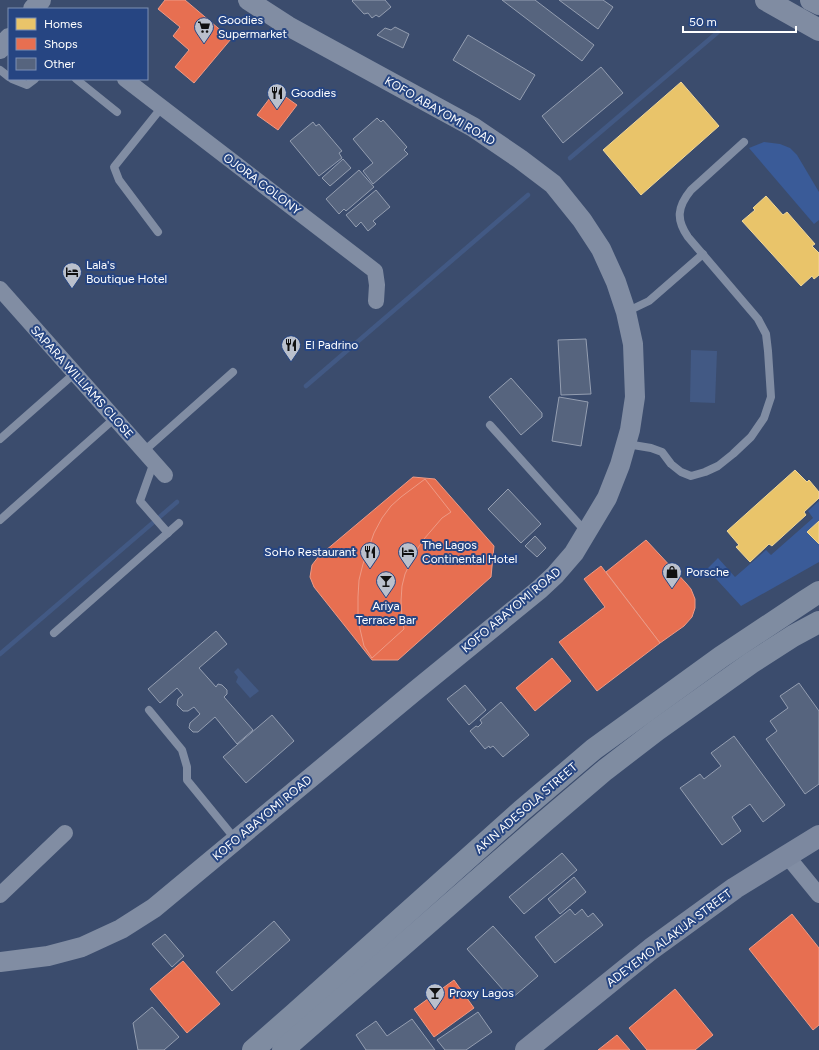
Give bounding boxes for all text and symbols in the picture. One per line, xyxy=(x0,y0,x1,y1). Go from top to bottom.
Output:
legend xyxy=(8,8,148,80)
scale bar xyxy=(683,8,796,34)
place label: Goodies Supermarket xyxy=(218,13,287,41)
text: 50 m xyxy=(689,15,717,29)
supermarket icon: Goodies Supermarket xyxy=(193,16,215,44)
text: Homes xyxy=(44,17,83,31)
text: Shops xyxy=(44,37,78,51)
text: Other xyxy=(44,57,75,71)
street label: KOFO ABAYOMI ROAD xyxy=(382,74,498,148)
restaurant icon: Goodies xyxy=(266,82,288,110)
place label: Goodies xyxy=(291,86,336,100)
street label: OJORA COLONY xyxy=(221,150,304,218)
place label: Lala's Boutique Hotel xyxy=(86,258,167,286)
hotel icon: Lala's Boutique Hotel xyxy=(61,261,83,289)
street label: SAPARA WILLIAMS CLOSE xyxy=(28,323,136,441)
restaurant icon: El Padrino xyxy=(280,334,302,362)
place label: El Padrino xyxy=(305,338,358,352)
place label: The Lagos Continental Hotel xyxy=(422,538,517,566)
restaurant icon: SoHo Restaurant xyxy=(359,541,381,569)
hotel icon: The Lagos Continental Hotel xyxy=(397,541,419,569)
place label: SoHo Restaurant xyxy=(264,545,356,559)
shop icon: Porsche xyxy=(661,561,683,589)
street label: KOFO ABAYOMI ROAD xyxy=(459,564,563,656)
place label: Porsche xyxy=(686,565,730,579)
bar icon: Ariya Terrace Bar xyxy=(375,570,397,598)
place label: Ariya Terrace Bar xyxy=(356,599,416,627)
street label: AKIN ADESOLA STREET xyxy=(472,760,580,856)
street label: KOFO ABAYOMI ROAD xyxy=(210,772,314,864)
street label: ADEYEMO ALAKIJA STREET xyxy=(604,886,735,990)
bar icon: Proxy Lagos xyxy=(424,982,446,1010)
place label: Proxy Lagos xyxy=(449,986,514,1000)

